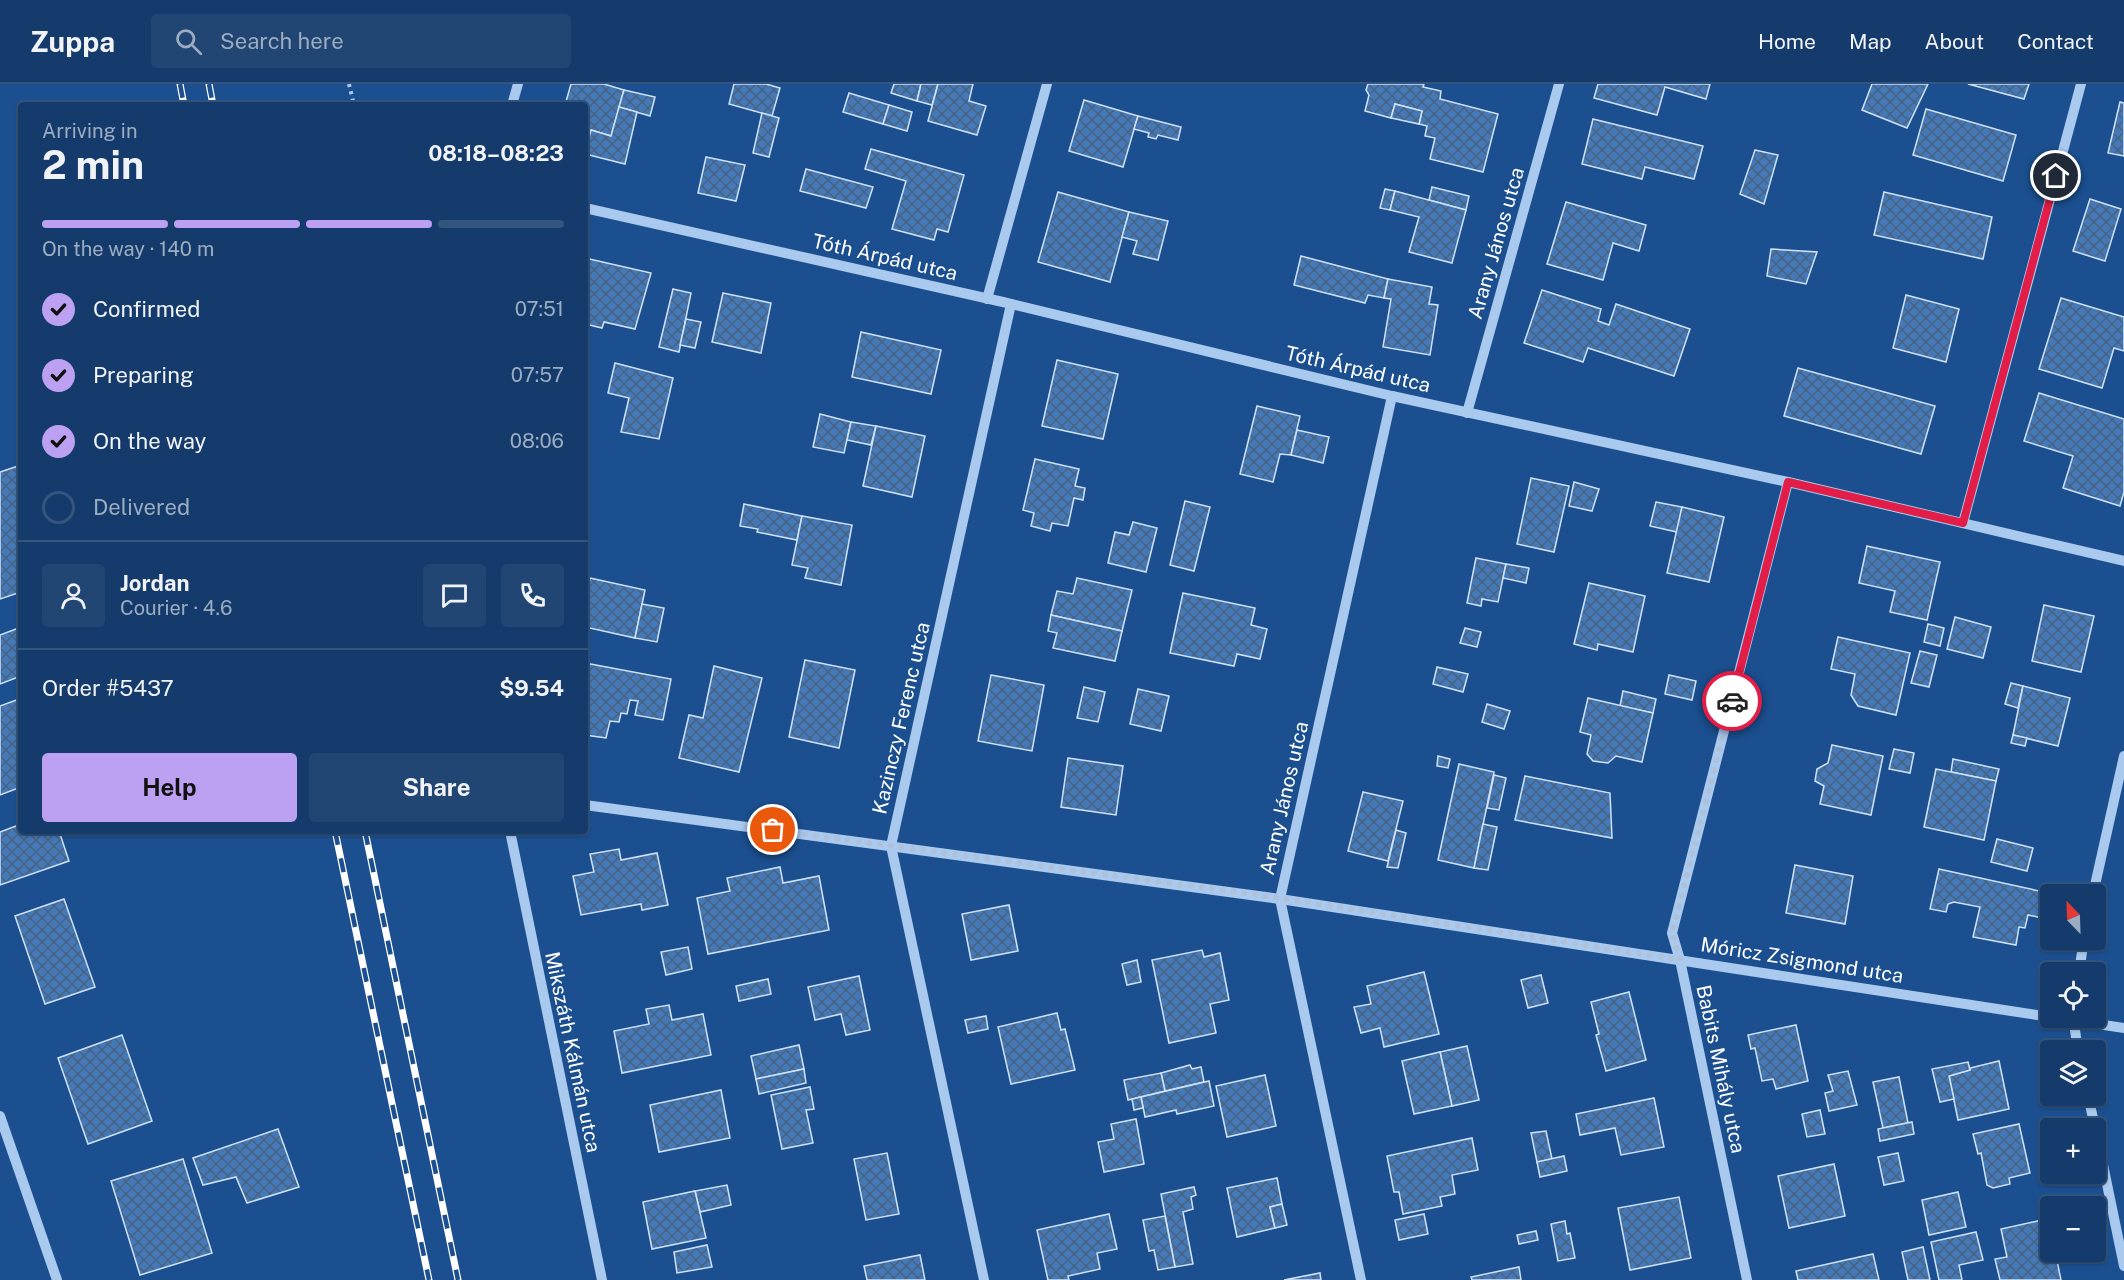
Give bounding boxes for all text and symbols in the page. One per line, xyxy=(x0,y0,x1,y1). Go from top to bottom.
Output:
search box xyxy=(151,14,571,68)
text: Zuppa xyxy=(30,25,115,58)
icon: search xyxy=(172,25,205,58)
text: Search here xyxy=(220,28,344,54)
text: Home xyxy=(1758,29,1816,54)
text: Map xyxy=(1849,29,1892,54)
text: About xyxy=(1925,29,1984,54)
text: Contact xyxy=(2017,29,2094,54)
text: Arriving in xyxy=(42,119,137,143)
text: 08:18–08:23 xyxy=(428,140,564,166)
text: 2 min xyxy=(42,142,144,188)
pin xyxy=(2030,150,2081,201)
icon: home xyxy=(2039,159,2072,192)
street label: Arany János utca xyxy=(1463,164,1529,322)
street label: Tóth Árpád utca xyxy=(810,228,960,285)
text: On the way · 140 m xyxy=(42,237,214,261)
icon: check xyxy=(42,293,75,326)
text: Confirmed xyxy=(93,296,200,322)
text: 07:51 xyxy=(515,297,564,321)
street label: Tóth Árpád utca xyxy=(1283,340,1433,397)
icon: check xyxy=(42,359,75,392)
text: Preparing xyxy=(93,362,194,388)
text: 07:57 xyxy=(511,363,564,387)
icon: check xyxy=(42,425,75,458)
text: On the way xyxy=(93,428,206,454)
text: 08:06 xyxy=(510,429,564,453)
text: Delivered xyxy=(93,494,190,520)
button: person xyxy=(42,564,105,627)
button: chat xyxy=(423,564,486,627)
button: phone xyxy=(501,564,564,627)
text: Jordan xyxy=(120,570,189,596)
text: Courier · 4.6 xyxy=(120,596,232,620)
street label: Kazinczy Ferenc utca xyxy=(867,620,935,816)
courier xyxy=(1702,671,1762,731)
text: Order #5437 xyxy=(42,675,174,701)
text: $9.54 xyxy=(499,675,564,701)
icon: car xyxy=(1716,685,1749,718)
street label: Arany János utca xyxy=(1255,719,1313,877)
button: Help xyxy=(42,753,297,822)
button: Share xyxy=(309,753,564,822)
pin xyxy=(747,804,798,855)
icon: bag xyxy=(756,813,789,846)
north arrow xyxy=(2040,884,2106,950)
map controls xyxy=(2040,884,2106,1262)
street label: Móricz Zsigmond utca xyxy=(1699,932,1905,988)
street label: Mikszáth Kálmán utca xyxy=(540,949,606,1155)
button: locate xyxy=(2040,962,2106,1028)
street label: Babits Mihály utca xyxy=(1691,983,1751,1155)
button: layers xyxy=(2040,1040,2106,1106)
button: + xyxy=(2040,1118,2106,1184)
button: − xyxy=(2040,1196,2106,1262)

